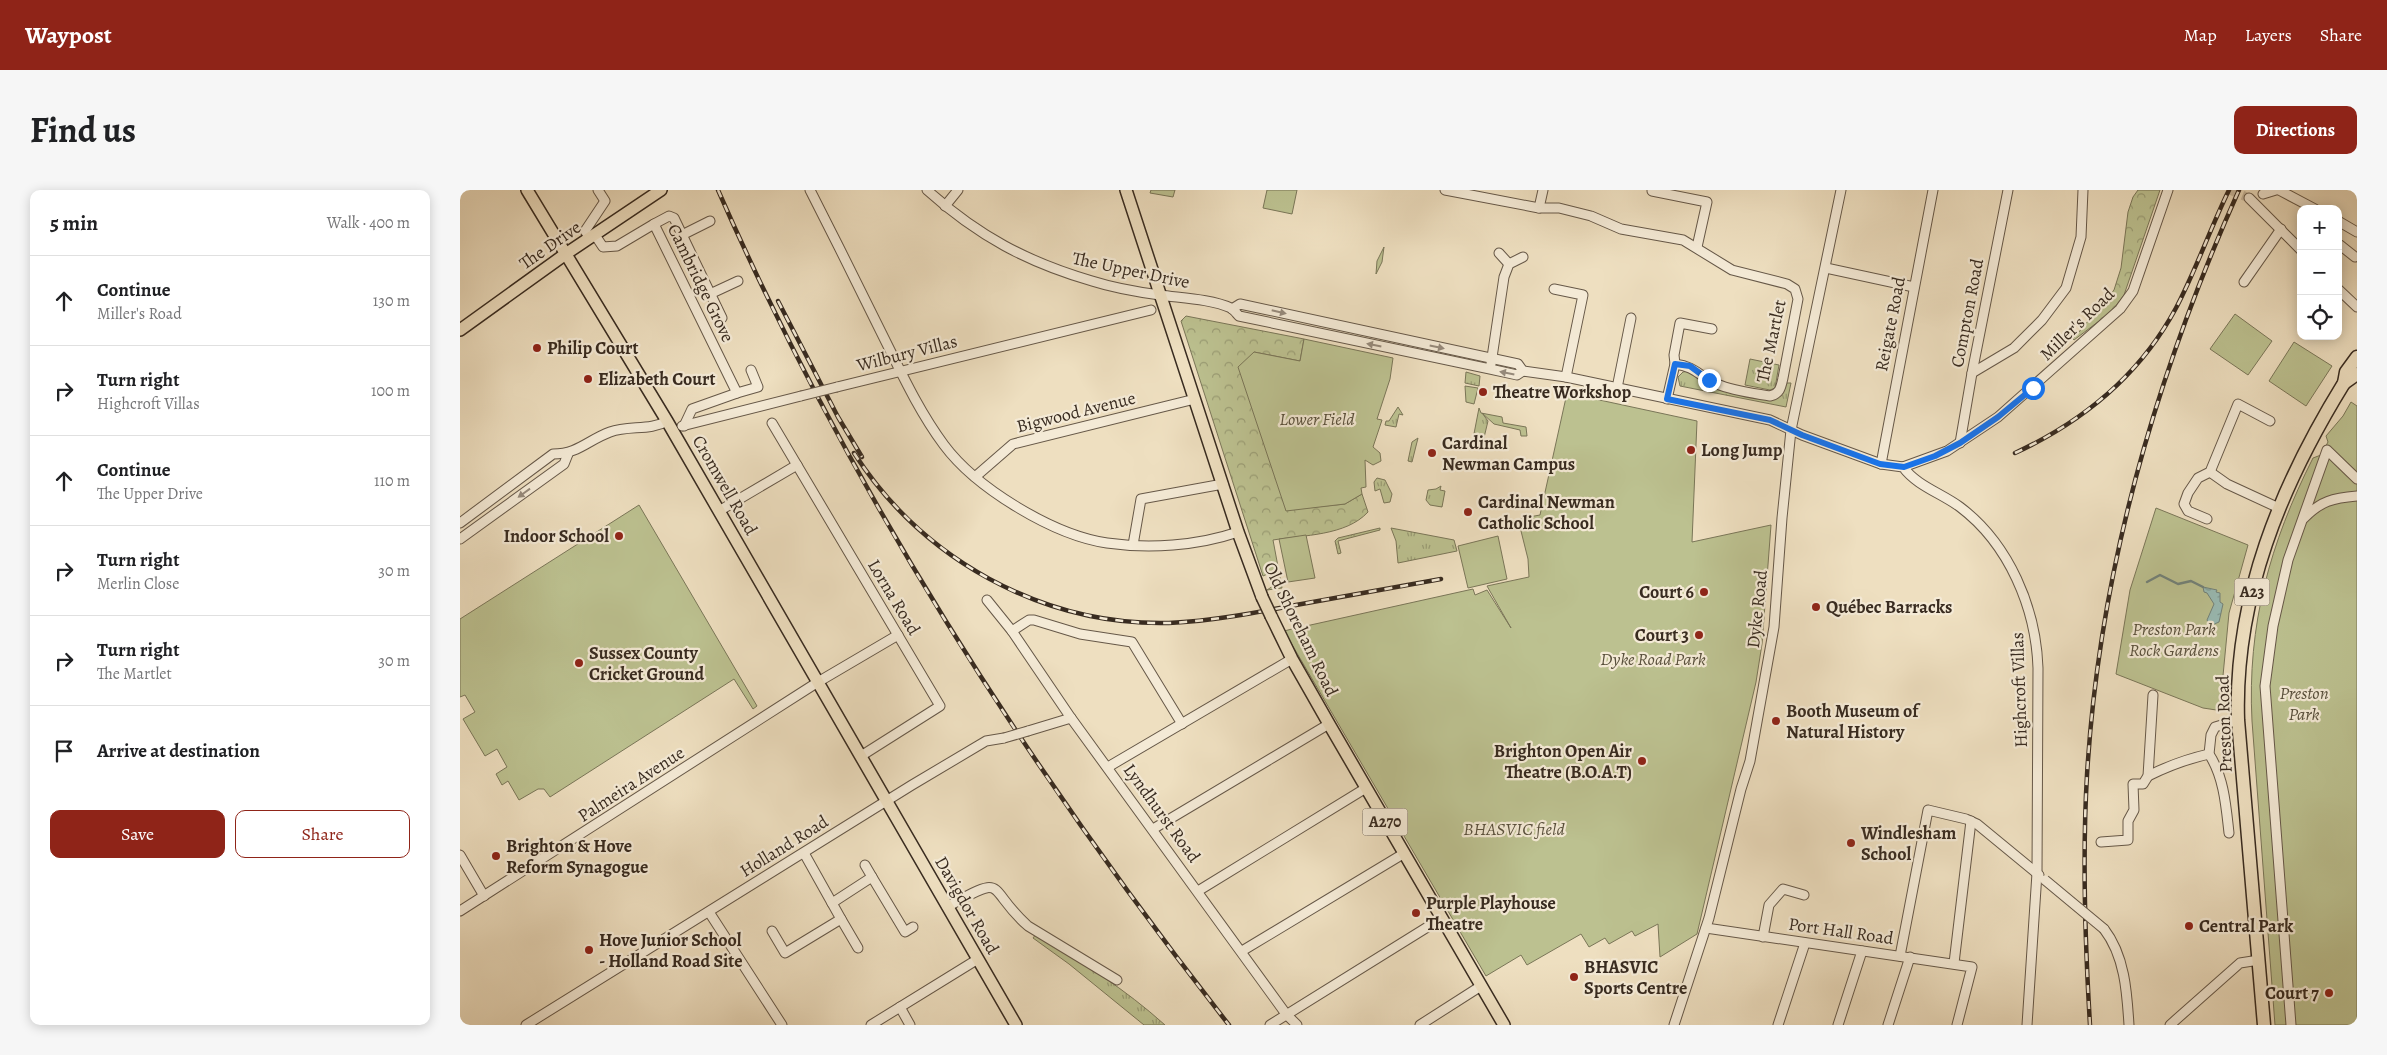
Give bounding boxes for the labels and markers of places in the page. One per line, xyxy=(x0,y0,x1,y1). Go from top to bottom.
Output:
place label: Philip Court xyxy=(547,336,639,360)
marker: Philip Court xyxy=(531,342,543,354)
place label: Elizabeth Court xyxy=(598,367,715,391)
marker: Elizabeth Court xyxy=(582,373,594,385)
place label: Theatre Workshop xyxy=(1493,380,1631,404)
marker: Theatre Workshop xyxy=(1477,386,1489,398)
place label: Cardinal Newman Campus xyxy=(1442,431,1575,476)
place label: Long Jump xyxy=(1701,438,1783,462)
marker: Long Jump xyxy=(1685,444,1697,456)
marker: Cardinal Newman Campus xyxy=(1426,447,1438,459)
place label: Cardinal Newman Catholic School xyxy=(1478,490,1615,535)
marker: Cardinal Newman Catholic School xyxy=(1462,506,1474,518)
place label: Indoor School xyxy=(503,524,609,548)
marker: Indoor School xyxy=(613,530,625,542)
place label: Court 6 xyxy=(1639,580,1694,604)
marker: Court 6 xyxy=(1698,586,1710,598)
place label: Québec Barracks xyxy=(1826,595,1952,619)
marker: Québec Barracks xyxy=(1810,601,1822,613)
place label: Court 3 xyxy=(1635,623,1689,647)
marker: Court 3 xyxy=(1693,629,1705,641)
place label: Sussex County Cricket Ground xyxy=(589,641,704,686)
marker: Sussex County Cricket Ground xyxy=(573,657,585,669)
place label: Booth Museum of Natural History xyxy=(1786,699,1921,744)
marker: Booth Museum of Natural History xyxy=(1770,715,1782,727)
place label: Brighton Open Air Theatre (B.O.A.T) xyxy=(1494,739,1633,784)
marker: Brighton Open Air Theatre (B.O.A.T) xyxy=(1636,755,1648,767)
place label: Windlesham School xyxy=(1860,821,1956,866)
place label: Brighton & Hove Reform Synagogue xyxy=(506,834,648,879)
marker: Windlesham School xyxy=(1845,837,1857,849)
marker: Brighton & Hove Reform Synagogue xyxy=(490,850,502,862)
place label: Purple Playhouse Theatre xyxy=(1426,891,1556,936)
marker: Purple Playhouse Theatre xyxy=(1410,907,1422,919)
place label: Central Park xyxy=(2199,914,2294,938)
marker: Central Park xyxy=(2183,920,2195,932)
place label: Hove Junior School - Holland Road Site xyxy=(599,928,742,973)
marker: Hove Junior School - Holland Road Site xyxy=(583,944,595,956)
place label: BHASVIC Sports Centre xyxy=(1584,955,1687,1000)
marker: BHASVIC Sports Centre xyxy=(1568,971,1580,983)
place label: Court 7 xyxy=(2265,981,2319,1005)
marker: Court 7 xyxy=(2323,987,2335,999)

